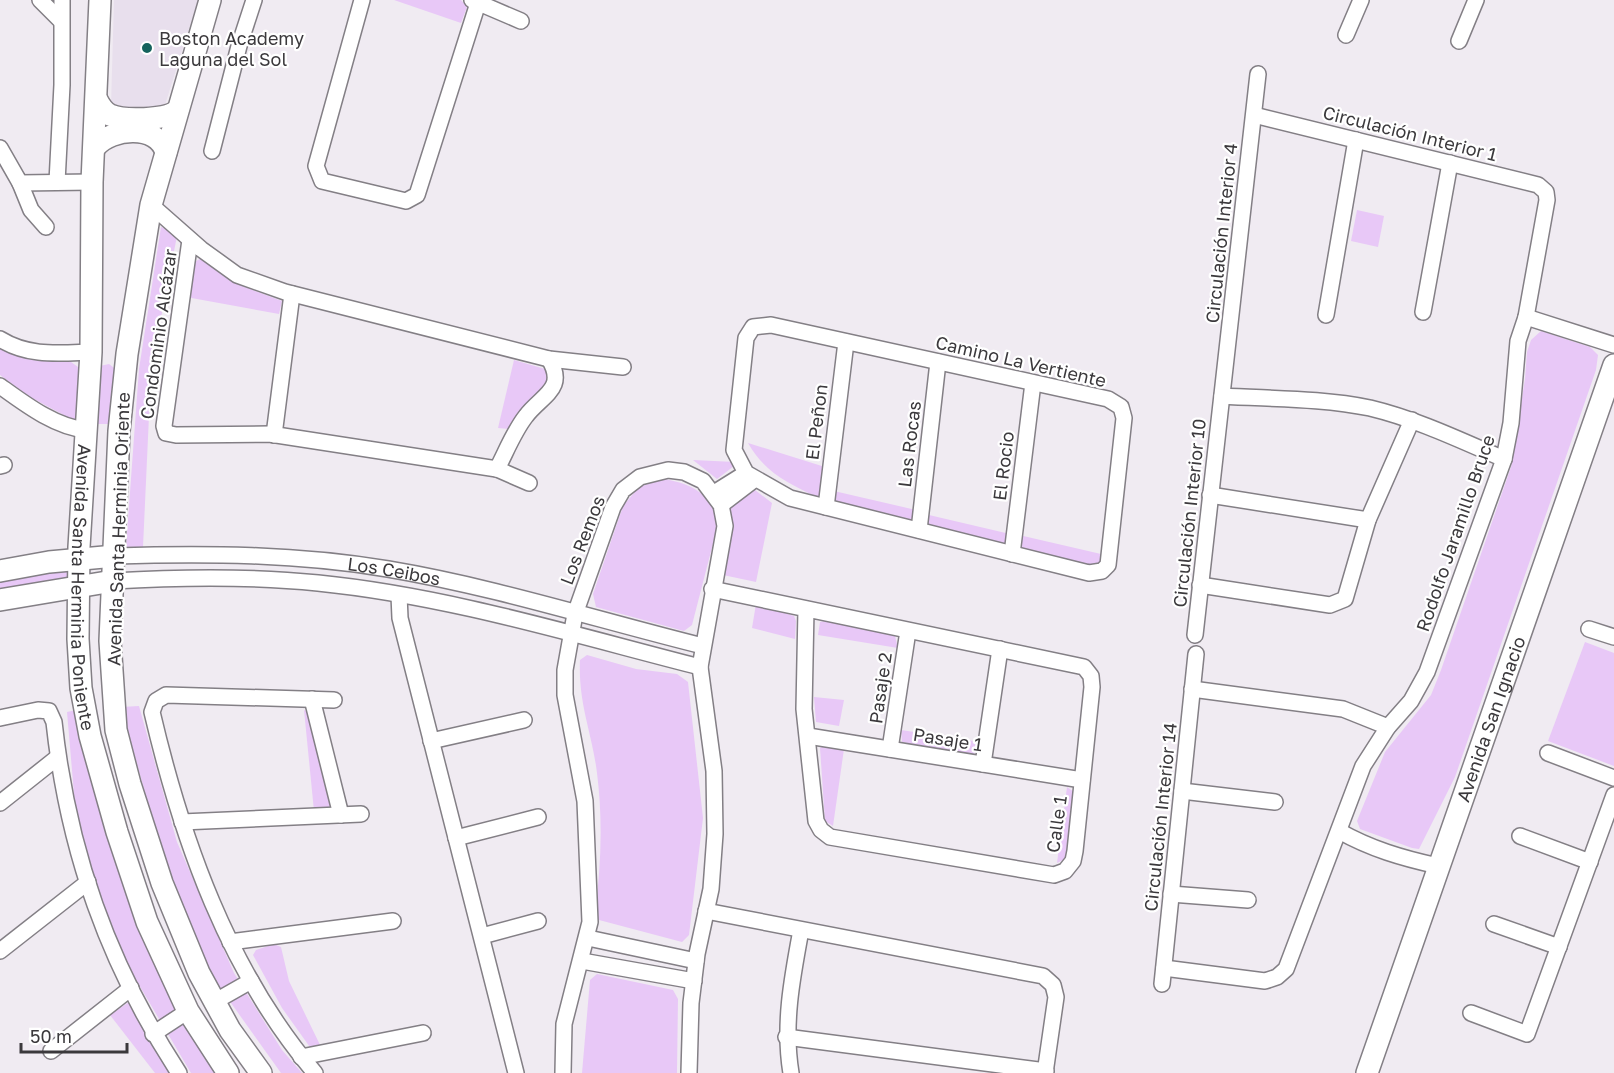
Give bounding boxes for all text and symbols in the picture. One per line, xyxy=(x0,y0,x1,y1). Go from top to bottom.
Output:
place label: Boston Academy Laguna del Sol xyxy=(159,27,304,70)
marker: Boston Academy Laguna del Sol xyxy=(140,41,154,55)
street label: Circulación Interior 1 xyxy=(1321,101,1500,165)
street label: Circulación Interior 4 xyxy=(1201,142,1241,324)
street label: Condominio Alcázar xyxy=(135,248,181,420)
street label: Camino La Vertiente xyxy=(934,331,1108,391)
street label: El Peñon xyxy=(800,383,832,461)
street label: Avenida Santa Herminia Oriente xyxy=(102,392,134,666)
street label: Las Rocas xyxy=(893,399,925,489)
street label: Circulación Interior 10 xyxy=(1168,417,1210,609)
street label: El Rocio xyxy=(988,430,1018,502)
street label: Rodolfo Jaramillo Bruce xyxy=(1411,432,1499,634)
street label: Avenida Santa Herminia Poniente xyxy=(67,443,100,732)
street label: Los Remos xyxy=(555,492,609,588)
street label: Los Ceibos xyxy=(346,552,443,590)
street label: Avenida San Ignacio xyxy=(1452,633,1529,804)
street label: Pasaje 2 xyxy=(864,651,896,725)
street label: Circulación Interior 14 xyxy=(1139,722,1181,912)
street label: Pasaje 1 xyxy=(912,723,985,755)
street label: Calle 1 xyxy=(1041,794,1071,854)
scale bar xyxy=(21,1016,128,1054)
text: 50 m xyxy=(30,1025,72,1047)

